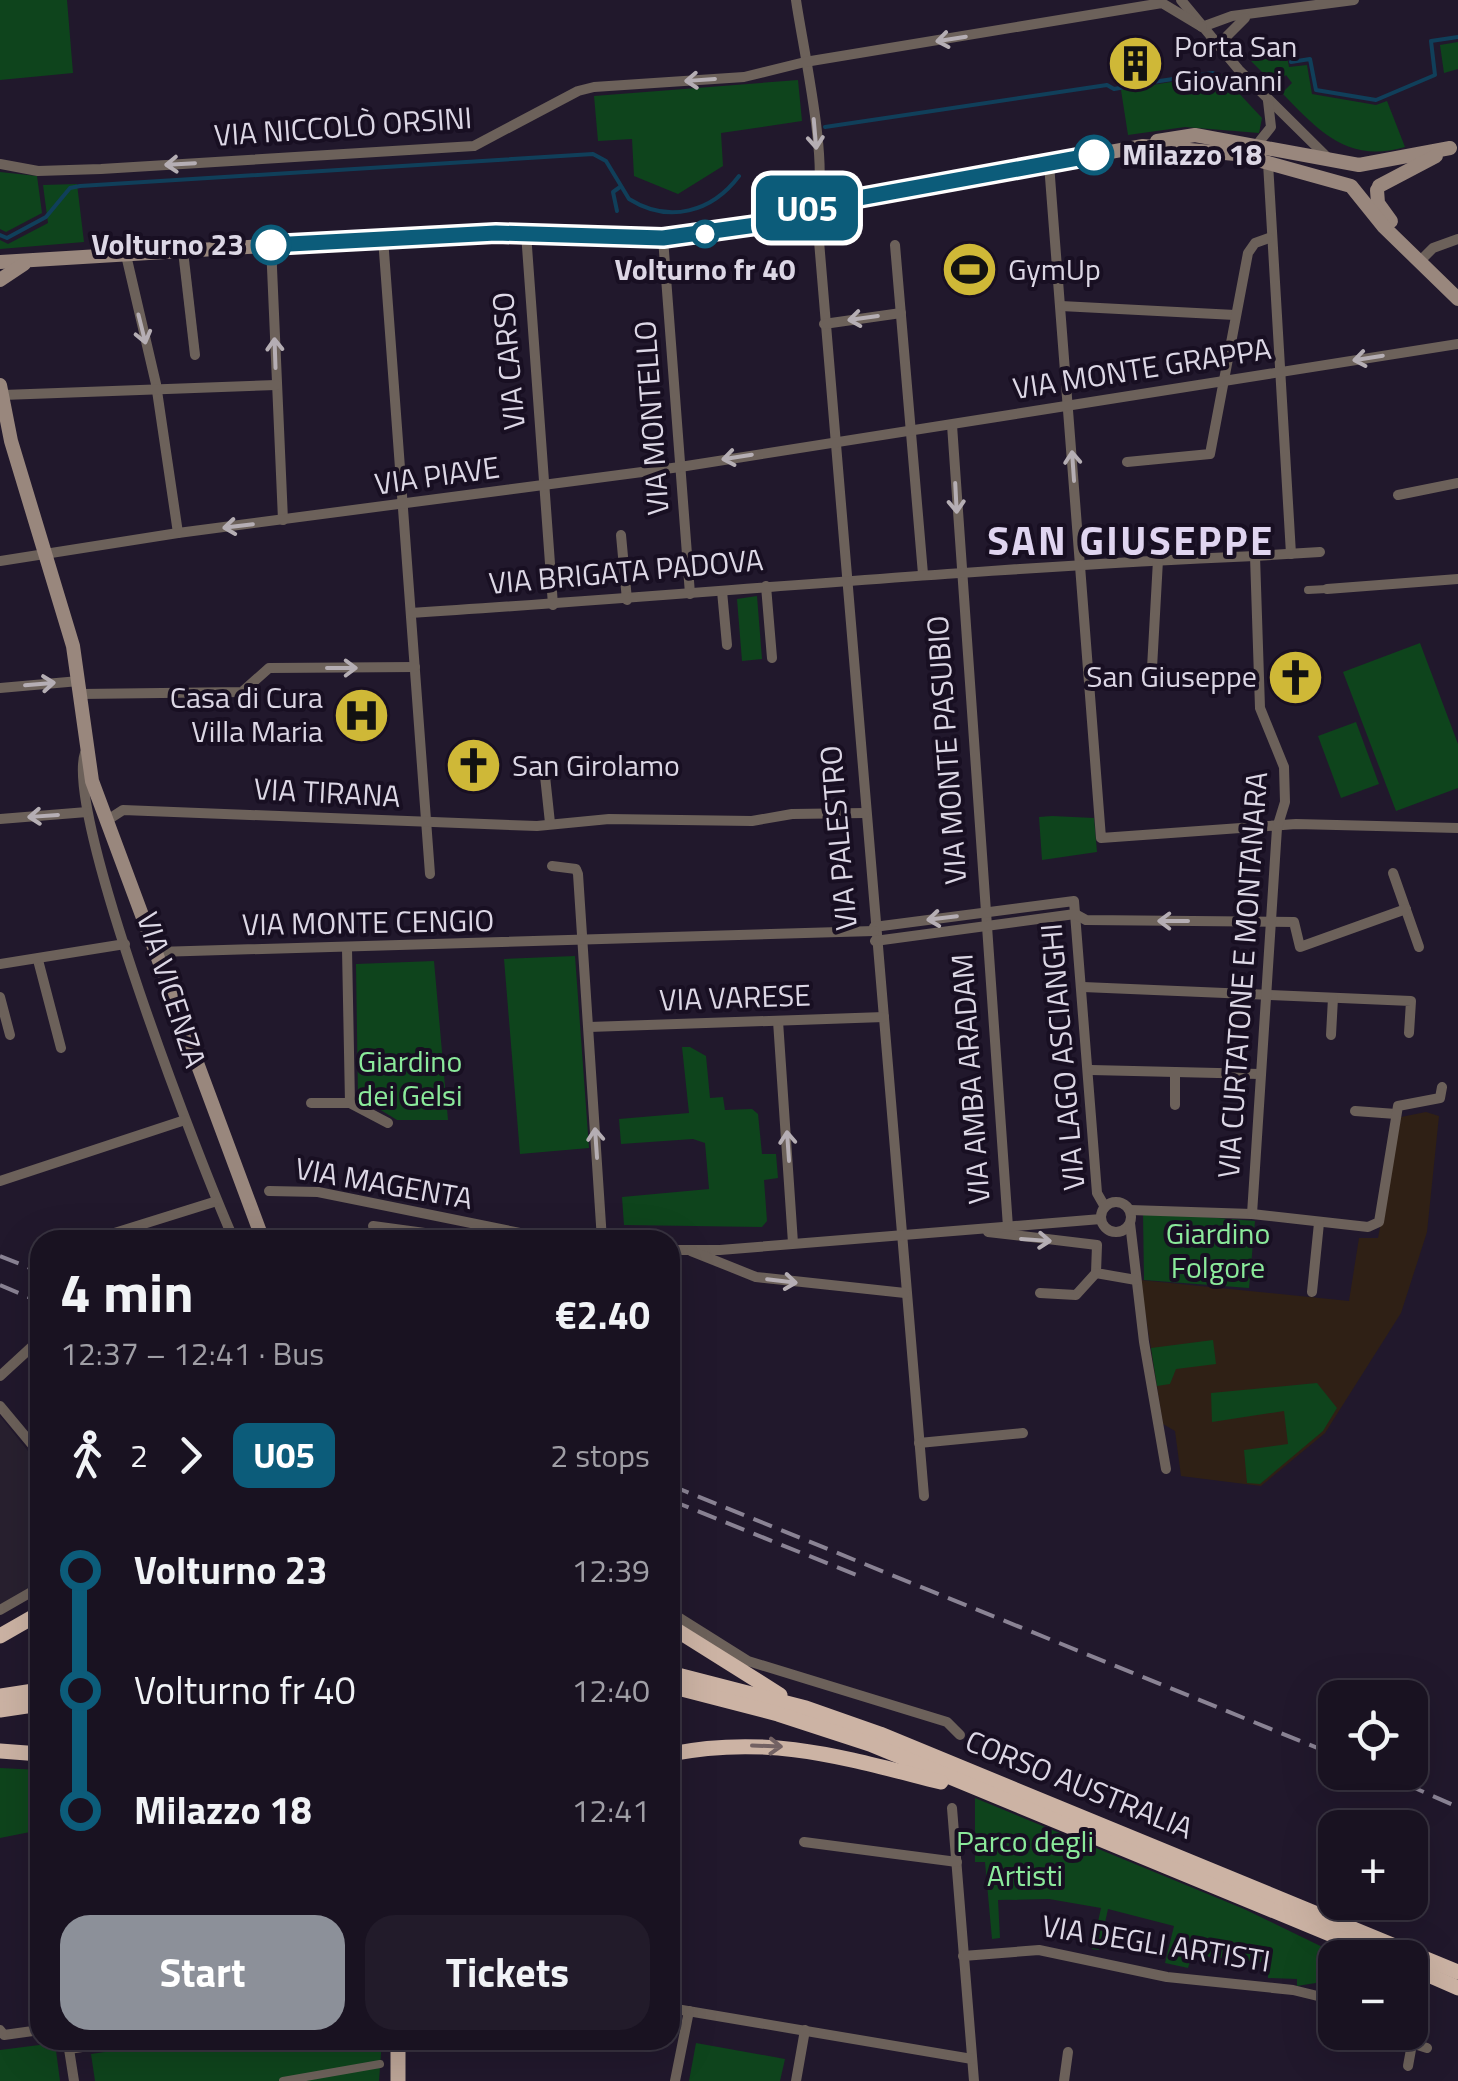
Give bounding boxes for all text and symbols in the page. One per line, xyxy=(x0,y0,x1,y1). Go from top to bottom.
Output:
place label: Porta San Giovanni xyxy=(1174,23,1297,103)
one-way arrow xyxy=(935,30,968,49)
building icon: Porta San Giovanni xyxy=(1105,34,1165,94)
one-way arrow xyxy=(684,71,716,90)
street label: VIA NICCOLÒ ORSINI xyxy=(212,94,474,158)
one-way arrow xyxy=(806,118,825,150)
place label: Milazzo 18 xyxy=(1122,131,1262,177)
marker: Milazzo 18 xyxy=(1075,136,1113,174)
one-way arrow xyxy=(164,155,196,174)
line badge: U05 xyxy=(750,176,864,240)
text: U05 xyxy=(776,181,838,235)
place label: Volturno 23 xyxy=(91,221,244,267)
marker: Volturno fr 40 xyxy=(692,221,718,247)
marker: Volturno 23 xyxy=(252,226,290,264)
sports icon: GymUp xyxy=(939,240,999,300)
place label: Volturno fr 40 xyxy=(614,246,796,292)
place label: GymUp xyxy=(1008,246,1101,292)
street label: VIA CARSO xyxy=(479,290,537,432)
one-way arrow xyxy=(847,310,879,328)
one-way arrow xyxy=(134,312,152,344)
street label: VIA MONTELLO xyxy=(621,319,681,517)
street label: VIA MONTE GRAPPA xyxy=(1009,325,1274,411)
one-way arrow xyxy=(266,337,285,369)
one-way arrow xyxy=(1353,349,1385,368)
street label: VIA PIAVE xyxy=(371,443,502,507)
one-way arrow xyxy=(722,449,754,467)
one-way arrow xyxy=(1064,451,1083,483)
one-way arrow xyxy=(947,481,966,513)
district label: SAN GIUSEPPE xyxy=(987,510,1275,571)
one-way arrow xyxy=(222,517,255,535)
street label: VIA BRIGATA PADOVA xyxy=(487,536,765,606)
street label: VIA MONTE PASUBIO xyxy=(914,614,978,886)
church icon: San Giuseppe xyxy=(1266,647,1326,707)
place label: San Giuseppe xyxy=(1086,653,1257,699)
one-way arrow xyxy=(326,658,358,678)
place label: Casa di Cura Villa Maria xyxy=(170,674,323,754)
one-way arrow xyxy=(23,675,55,694)
hospital icon: Casa di Cura Villa Maria xyxy=(332,685,392,745)
church icon: San Girolamo xyxy=(443,736,503,796)
place label: San Girolamo xyxy=(512,742,680,788)
street label: VIA PALESTRO xyxy=(807,744,869,932)
street label: VIA TIRANA xyxy=(253,765,402,819)
street label: VIA CURTATONE E MONTANARA xyxy=(1205,770,1279,1180)
one-way arrow xyxy=(28,806,60,825)
street label: VIA MONTE CENGIO xyxy=(241,897,495,947)
street label: VIA VICENZA xyxy=(125,906,219,1074)
one-way arrow xyxy=(927,909,959,928)
one-way arrow xyxy=(1157,912,1190,930)
street label: VIA LAGO ASCIANGHI xyxy=(1027,922,1097,1193)
street label: VIA AMBA ARADAM xyxy=(938,952,1002,1206)
street label: VIA VARESE xyxy=(658,971,812,1023)
park label: Giardino dei Gelsi xyxy=(357,1038,463,1118)
one-way arrow xyxy=(586,1127,605,1159)
one-way arrow xyxy=(778,1131,797,1163)
street label: VIA MAGENTA xyxy=(292,1145,477,1221)
park label: Giardino Folgore xyxy=(1166,1210,1270,1290)
one-way arrow xyxy=(1019,1231,1052,1250)
text: 4 min xyxy=(60,1250,194,1333)
one-way arrow xyxy=(766,1272,798,1290)
text: €2.40 xyxy=(555,1286,650,1344)
text: 12:37 – 12:41 · Bus xyxy=(60,1329,324,1377)
icon: walk xyxy=(60,1428,115,1483)
icon: forward xyxy=(163,1428,218,1483)
text: U05 xyxy=(253,1428,315,1482)
text: 2 xyxy=(130,1431,148,1479)
text: 2 stops xyxy=(550,1431,650,1479)
text: Volturno 23 xyxy=(134,1541,327,1599)
text: 12:39 xyxy=(571,1546,650,1594)
text: Volturno fr 40 xyxy=(134,1661,356,1719)
text: 12:40 xyxy=(571,1666,650,1714)
map controls xyxy=(1318,1680,1428,2050)
button: locate xyxy=(1318,1680,1428,1790)
street label: CORSO AUSTRALIA xyxy=(959,1717,1200,1851)
one-way arrow xyxy=(750,1737,782,1756)
text: Milazzo 18 xyxy=(134,1781,312,1839)
text: 12:41 xyxy=(571,1786,650,1834)
button: + xyxy=(1318,1810,1428,1920)
park label: Parco degli Artisti xyxy=(956,1818,1094,1898)
street label: VIA DEGLI ARTISTI xyxy=(1039,1902,1274,1984)
button: Start xyxy=(60,1915,345,2030)
button: Tickets xyxy=(365,1915,650,2030)
button: − xyxy=(1318,1940,1428,2050)

